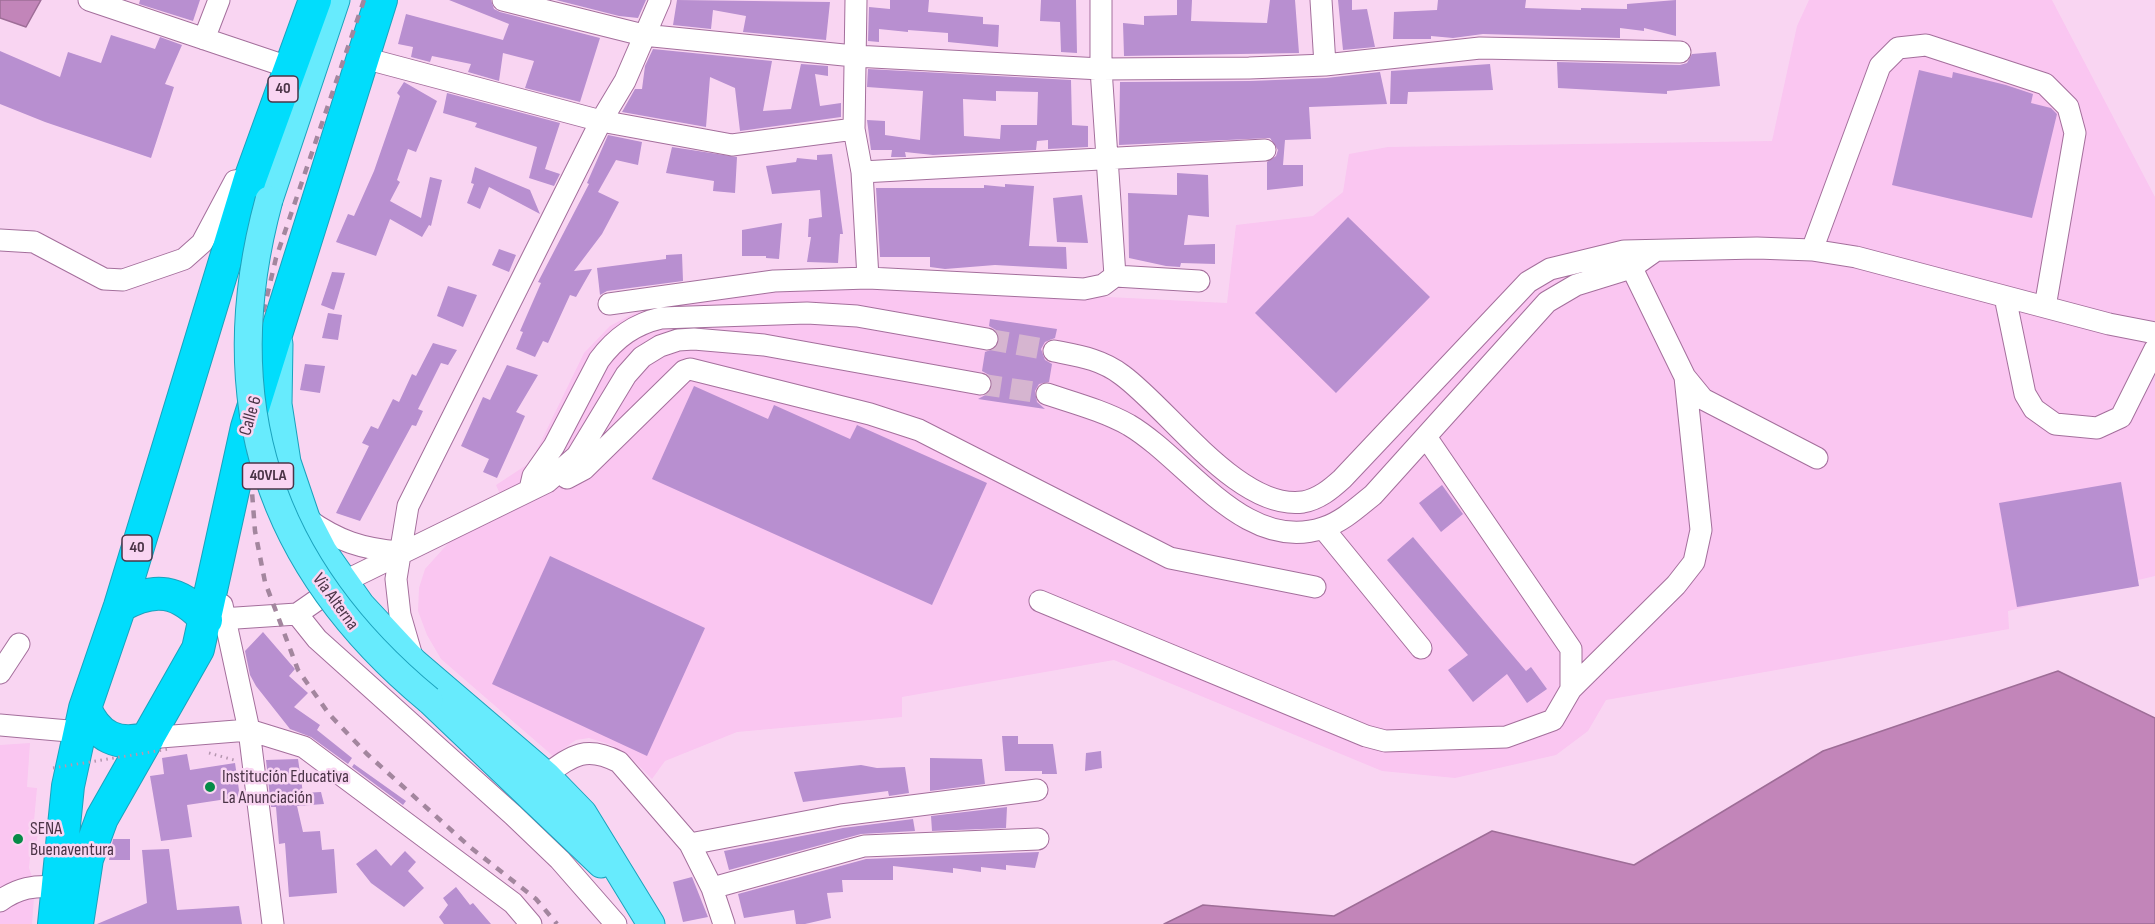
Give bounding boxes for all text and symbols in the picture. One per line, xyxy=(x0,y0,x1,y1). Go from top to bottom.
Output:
road number: 40 xyxy=(268,76,298,102)
street label: Calle 6 xyxy=(235,394,267,438)
road number: 40VLA xyxy=(242,463,294,489)
road number: 40 xyxy=(122,535,152,561)
street label: Via Alterna xyxy=(307,569,363,635)
place label: Institución Educativa La Anunciación xyxy=(222,766,349,808)
marker: Institución Educativa La Anunciación xyxy=(203,780,217,794)
place label: SENA Buenaventura xyxy=(30,818,114,860)
marker: SENA Buenaventura xyxy=(11,832,25,846)

